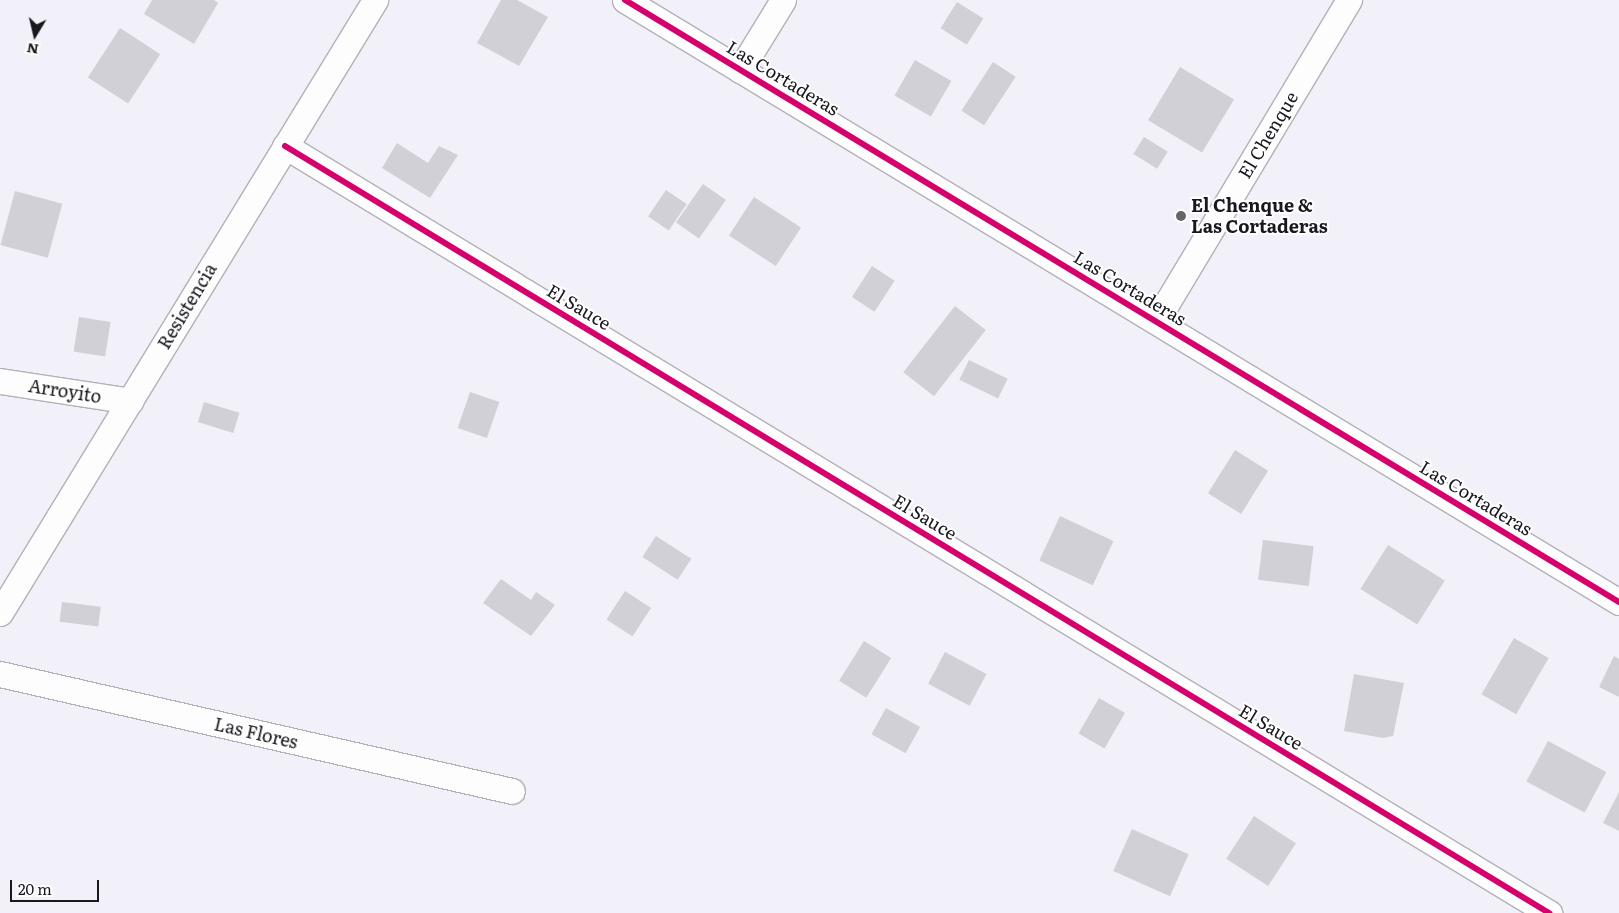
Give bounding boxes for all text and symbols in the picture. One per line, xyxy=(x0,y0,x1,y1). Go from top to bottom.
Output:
north arrow xyxy=(10,10,60,60)
street label: Las Cortaderas xyxy=(723,36,843,120)
text: N xyxy=(25,39,40,61)
street label: El Chenque xyxy=(1234,88,1302,182)
place label: El Chenque & Las Cortaderas xyxy=(1191,195,1328,238)
marker: El Chenque & Las Cortaderas xyxy=(1175,210,1187,222)
street label: Las Cortaderas xyxy=(1070,246,1190,330)
street label: Resistencia xyxy=(153,259,221,353)
street label: El Sauce xyxy=(543,280,615,334)
street label: Arroyito xyxy=(27,375,103,407)
street label: Las Cortaderas xyxy=(1416,456,1536,540)
street label: El Sauce xyxy=(889,490,961,544)
street label: El Sauce xyxy=(1235,700,1307,754)
street label: Las Flores xyxy=(212,713,300,753)
scale bar xyxy=(12,870,101,902)
text: 20 m xyxy=(18,877,52,900)

